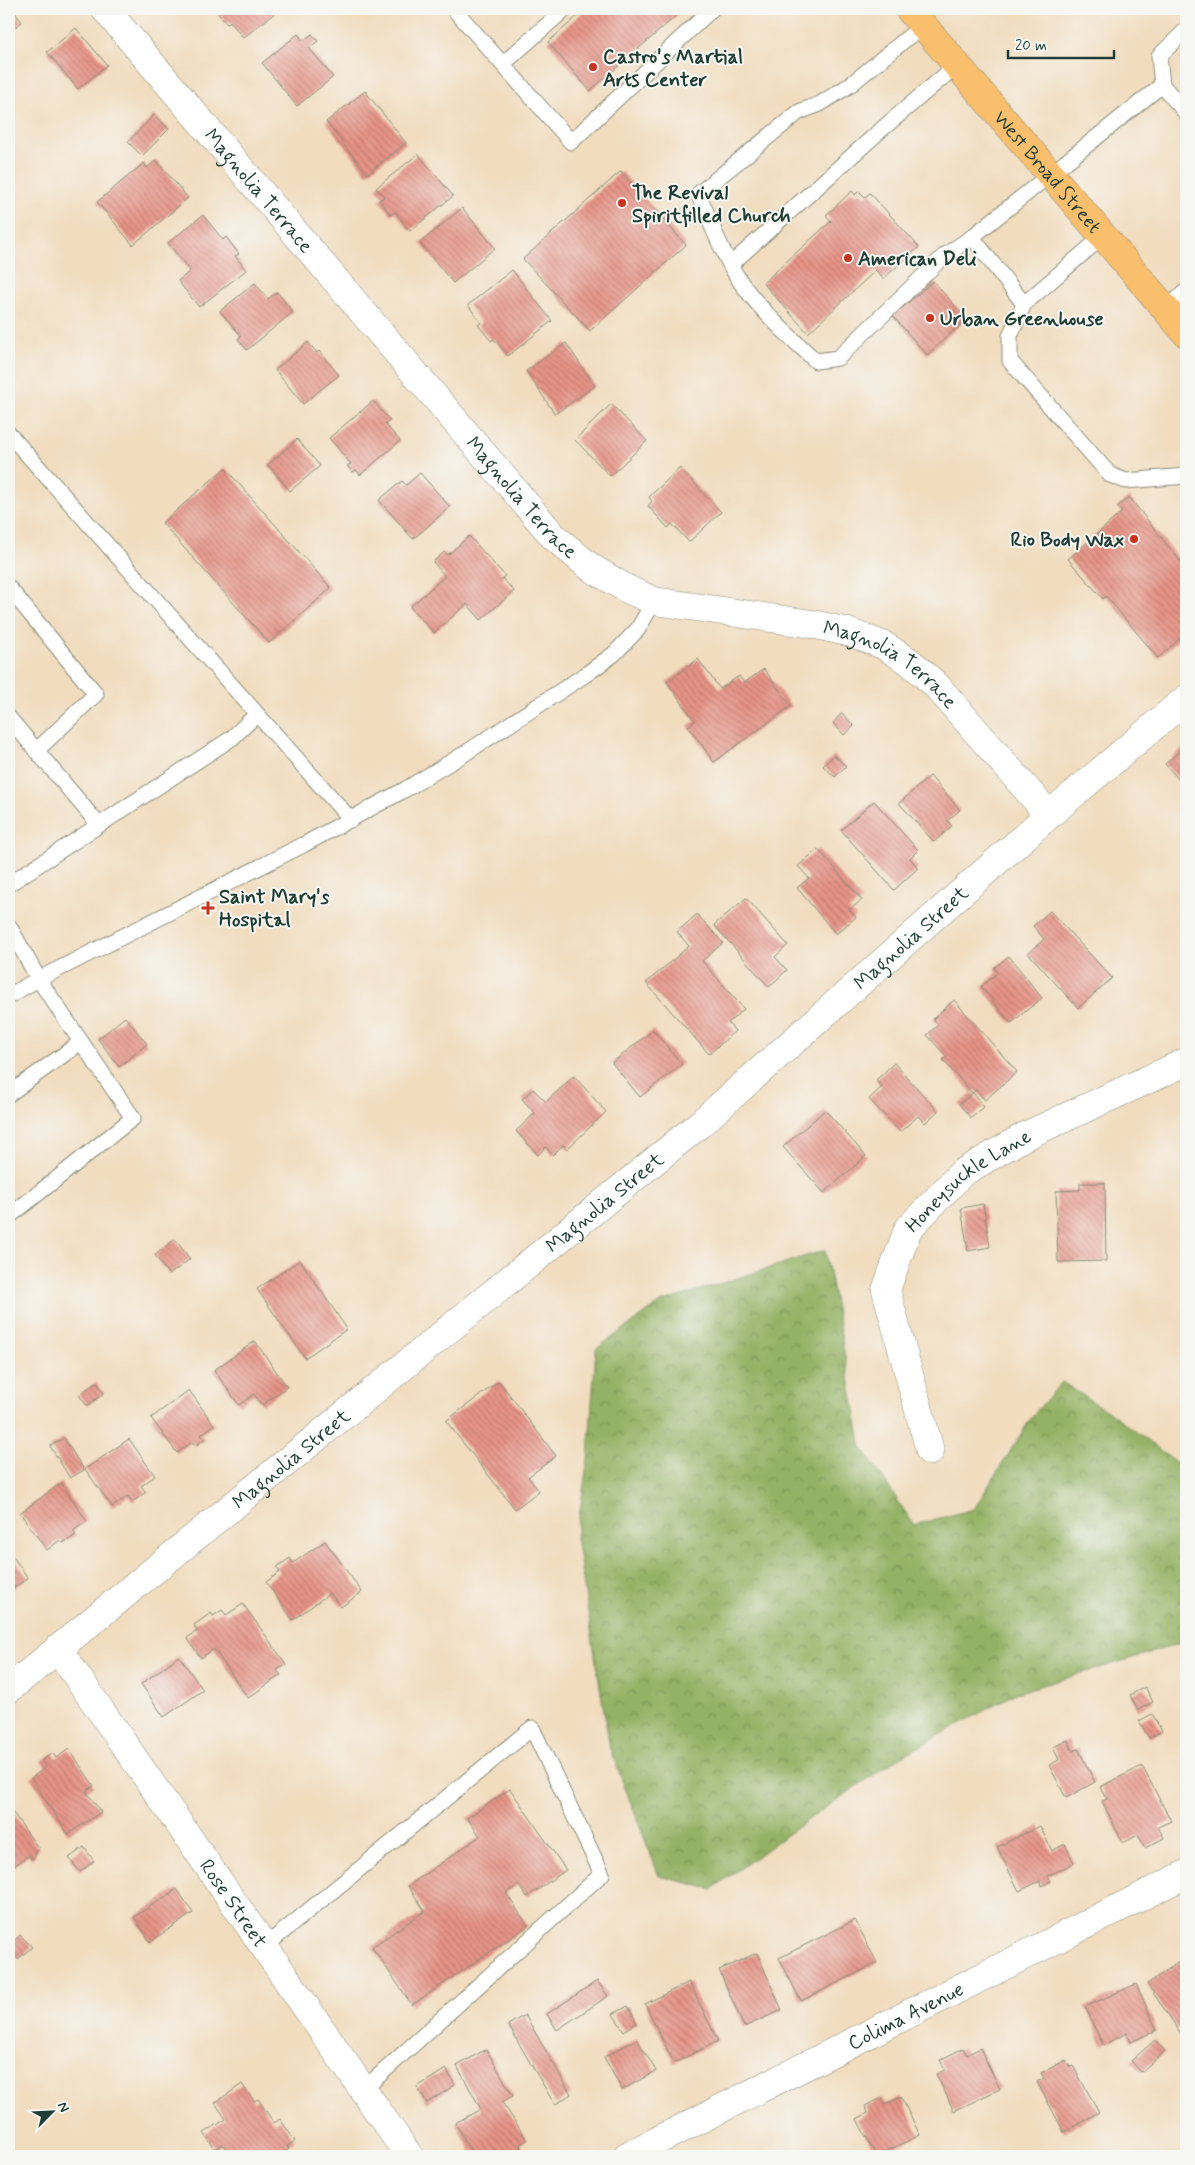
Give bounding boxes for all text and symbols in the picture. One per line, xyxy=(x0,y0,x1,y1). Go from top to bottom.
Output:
scale bar xyxy=(1008,28,1114,60)
text: 20 m xyxy=(1015,36,1047,56)
place label: Castro's Martial Arts Center xyxy=(603,44,743,94)
marker: Castro's Martial Arts Center xyxy=(587,61,599,73)
street label: West Broad Street xyxy=(987,105,1107,240)
street label: Magnolia Terrace xyxy=(197,123,319,259)
place label: The Revival Spiritfilled Church xyxy=(632,180,791,230)
marker: The Revival Spiritfilled Church xyxy=(616,197,628,209)
place label: American Deli xyxy=(858,246,977,273)
marker: American Deli xyxy=(842,252,854,264)
place label: Urban Greenhouse xyxy=(940,306,1104,333)
marker: Urban Greenhouse xyxy=(924,312,936,324)
street label: Magnolia Terrace xyxy=(459,431,582,566)
place label: Rio Body Wax xyxy=(1011,527,1124,554)
marker: Rio Body Wax xyxy=(1128,533,1140,545)
street label: Magnolia Terrace xyxy=(821,615,963,715)
street label: Magnolia Street xyxy=(848,880,975,997)
place label: Saint Mary's Hospital xyxy=(219,884,330,934)
marker: Saint Mary's Hospital xyxy=(201,901,215,915)
street label: Honeysuckle Lane xyxy=(900,1123,1036,1239)
street label: Magnolia Street xyxy=(540,1147,670,1260)
street label: Magnolia Street xyxy=(227,1403,357,1516)
street label: Rose Street xyxy=(193,1854,273,1954)
street label: Colima Avenue xyxy=(844,1976,969,2057)
north arrow xyxy=(28,2088,78,2138)
text: N xyxy=(53,2099,73,2115)

